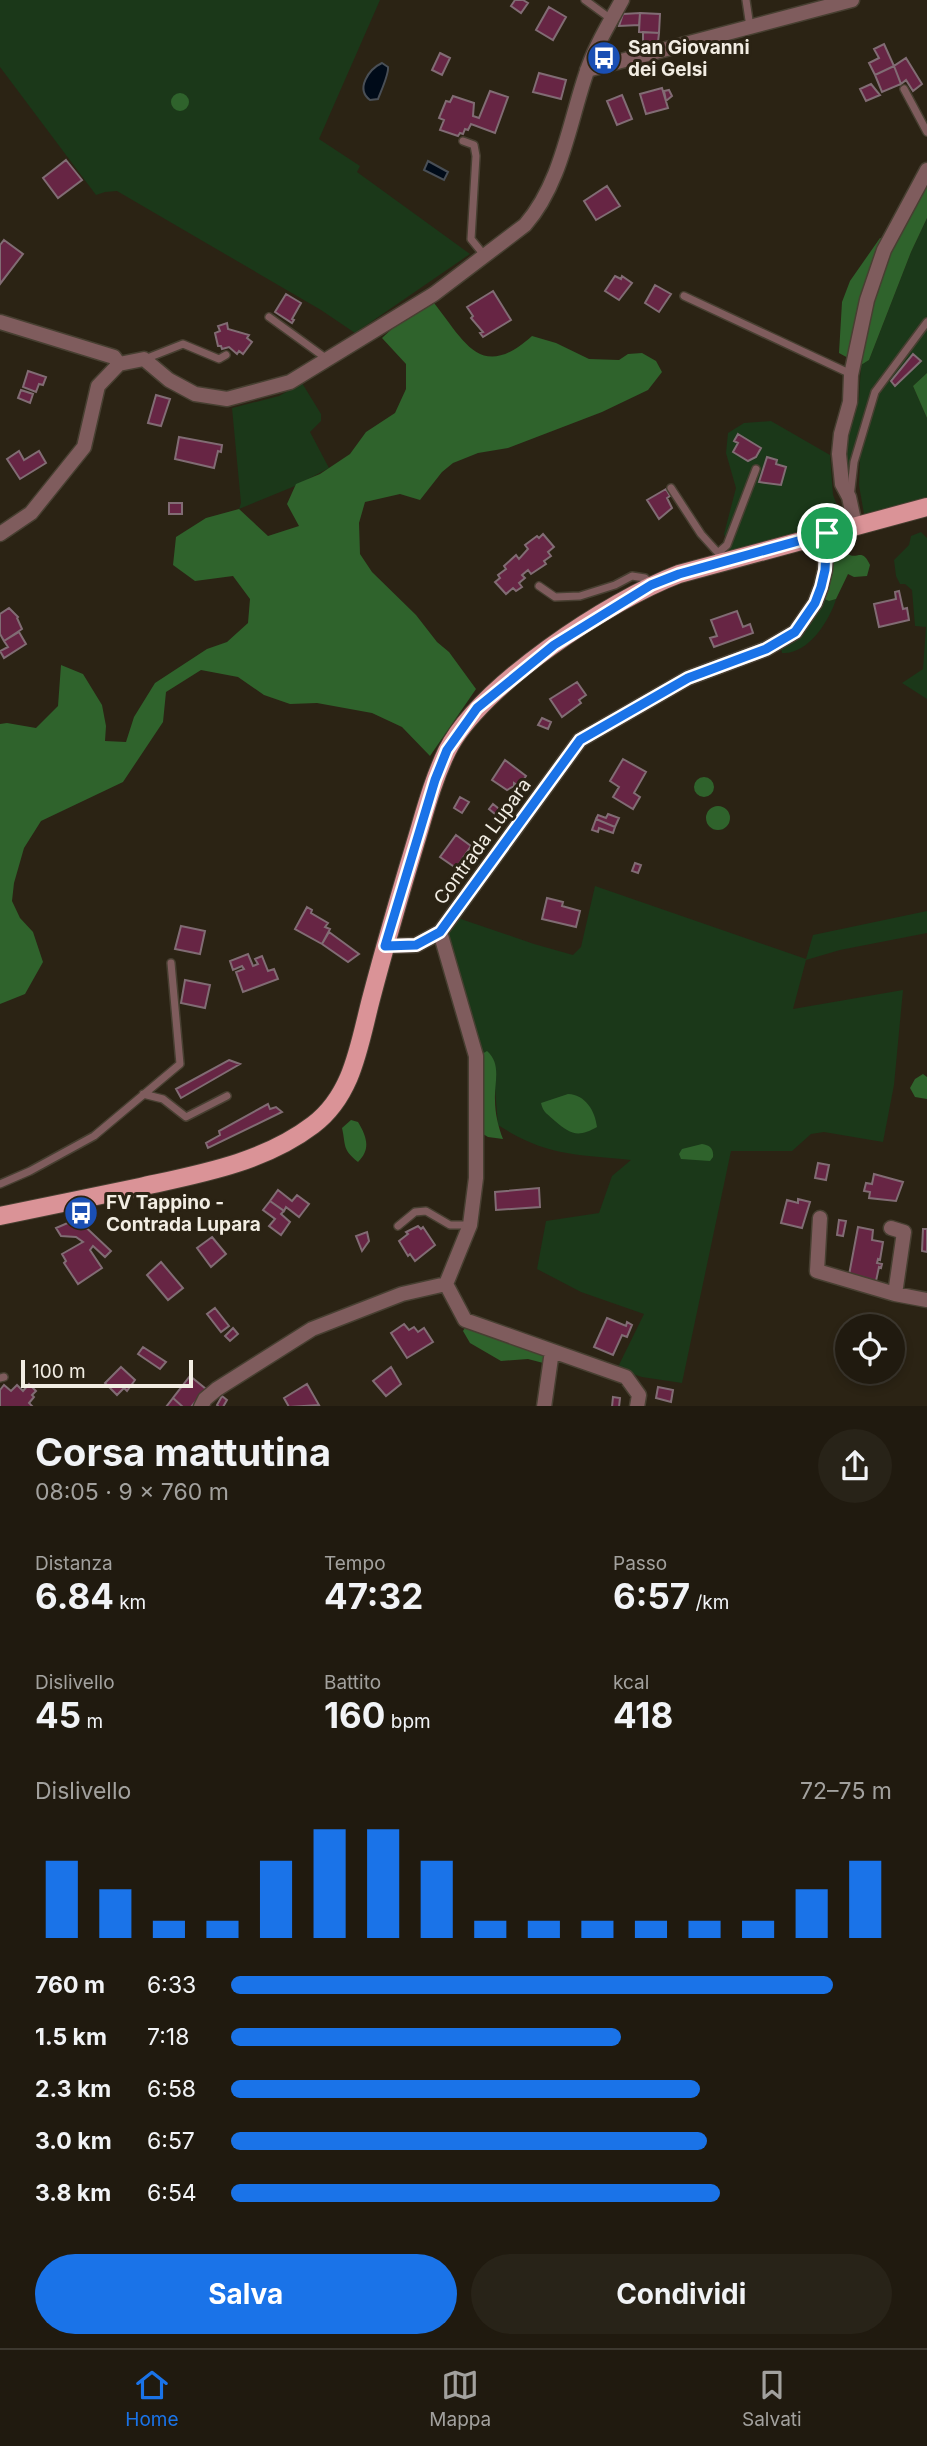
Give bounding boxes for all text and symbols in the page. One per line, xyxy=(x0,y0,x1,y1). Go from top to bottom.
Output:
place label: San Giovanni dei Gelsi xyxy=(628,36,750,81)
bus stop icon: San Giovanni dei Gelsi xyxy=(585,39,623,77)
pin xyxy=(797,503,857,563)
icon: arrive xyxy=(808,514,846,552)
street label: Contrada Lupara xyxy=(429,774,536,909)
place label: FV Tappino - Contrada Lupara xyxy=(106,1191,261,1236)
bus stop icon: FV Tappino - Contrada Lupara xyxy=(62,1194,100,1232)
map controls xyxy=(835,1314,905,1384)
button: locate xyxy=(835,1314,905,1384)
scale bar xyxy=(21,1358,192,1389)
text: 100 m xyxy=(32,1360,86,1383)
text: Corsa mattutina xyxy=(35,1429,331,1475)
button: share xyxy=(818,1429,892,1503)
text: 08:05 · 9 × 760 m xyxy=(35,1478,229,1506)
text: Distanza xyxy=(35,1552,113,1575)
text: Tempo xyxy=(324,1552,386,1575)
text: Passo xyxy=(613,1552,667,1575)
text: 6.84 xyxy=(35,1575,114,1617)
text: 47:32 xyxy=(324,1575,423,1617)
text: 6:57 xyxy=(613,1575,690,1617)
text: km xyxy=(114,1591,146,1614)
text: /km xyxy=(690,1591,729,1614)
text: Dislivello xyxy=(35,1671,115,1694)
text: Battito xyxy=(324,1671,381,1694)
text: kcal xyxy=(613,1671,649,1694)
text: 45 xyxy=(35,1694,81,1736)
text: 160 xyxy=(324,1694,385,1736)
text: 418 xyxy=(613,1694,673,1736)
text: m xyxy=(81,1710,103,1733)
text: bpm xyxy=(385,1710,431,1733)
text: Dislivello xyxy=(35,1777,131,1805)
text: 72–75 m xyxy=(800,1777,892,1805)
text: 760 m xyxy=(35,1971,105,1999)
text: 6:33 xyxy=(147,1971,196,1999)
text: 1.5 km xyxy=(35,2023,107,2051)
text: 7:18 xyxy=(147,2023,189,2051)
text: 2.3 km xyxy=(35,2075,111,2103)
text: 6:58 xyxy=(147,2075,196,2103)
text: 3.0 km xyxy=(35,2127,112,2155)
text: 6:57 xyxy=(147,2127,195,2155)
text: 3.8 km xyxy=(35,2179,111,2207)
text: 6:54 xyxy=(147,2179,197,2207)
button: Salva xyxy=(35,2254,457,2334)
button: Condividi xyxy=(471,2254,892,2334)
tab: Home xyxy=(125,2366,179,2431)
tab: Mappa xyxy=(429,2366,491,2431)
tab: Salvati xyxy=(742,2366,802,2431)

